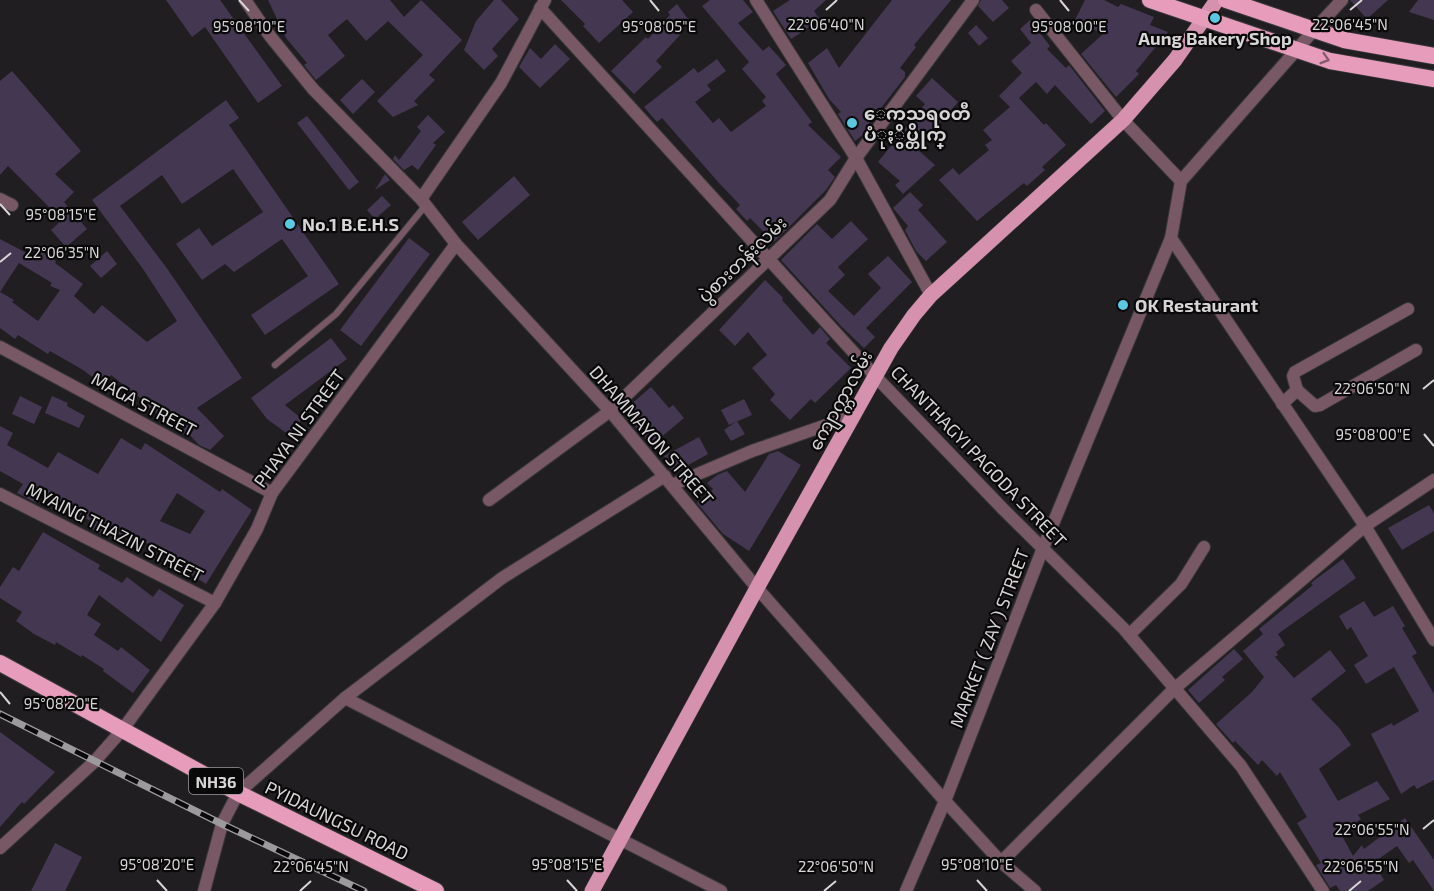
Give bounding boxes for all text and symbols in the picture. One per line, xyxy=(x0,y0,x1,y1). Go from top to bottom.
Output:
marker: Aung Bakery Shop xyxy=(1208,11,1222,25)
text: 22°06'40"N xyxy=(788,15,864,33)
text: 22°06'45"N xyxy=(1312,15,1388,33)
text: 95°08'10"E xyxy=(213,17,285,35)
text: 95°08'05"E xyxy=(622,17,696,35)
text: 95°08'00"E xyxy=(1031,17,1107,35)
place label: Aung Bakery Shop xyxy=(1138,27,1292,49)
one-way arrow xyxy=(1319,52,1330,64)
place label: ေကသရ၀တီ ပံုႏွိပ္တိုက္ xyxy=(864,102,971,149)
marker: ေကသရ၀တီ ပံုႏွိပ္တိုက္ xyxy=(845,116,859,130)
text: 95°08'15"E xyxy=(25,205,97,223)
street label: ပွဲစားတန်းလမ်း xyxy=(693,211,794,310)
place label: No.1 B.E.H.S xyxy=(302,213,399,235)
marker: No.1 B.E.H.S xyxy=(283,217,297,231)
text: 22°06'35"N xyxy=(24,243,100,261)
place label: OK Restaurant xyxy=(1135,294,1259,316)
marker: OK Restaurant xyxy=(1116,298,1130,312)
street label: ကျောက္ကာလမ်း xyxy=(803,346,881,456)
street label: DHAMMAYON STREET xyxy=(585,361,719,510)
street label: CHANTHAGYI PAGODA STREET xyxy=(887,361,1072,552)
street label: PHAYA NI STREET xyxy=(249,364,350,491)
street label: MAGA STREET xyxy=(88,367,201,441)
text: 22°06'50"N xyxy=(1334,379,1410,397)
text: 95°08'00"E xyxy=(1335,425,1411,443)
street label: MYAING THAZIN STREET xyxy=(23,478,208,587)
street label: MARKET ( ZAY ) STREET xyxy=(945,545,1034,731)
text: 95°08'20"E xyxy=(24,694,98,712)
road number: NH36 xyxy=(189,768,243,794)
street label: PYIDAUNGSU ROAD xyxy=(262,776,412,864)
text: 22°06'55"N xyxy=(1334,820,1410,838)
text: 95°08'20"E xyxy=(120,855,194,873)
text: 95°08'15"E xyxy=(531,855,603,873)
text: 95°08'10"E xyxy=(941,855,1013,873)
text: 22°06'45"N xyxy=(273,857,349,875)
text: 22°06'50"N xyxy=(798,857,874,875)
text: 22°06'55"N xyxy=(1323,857,1399,875)

